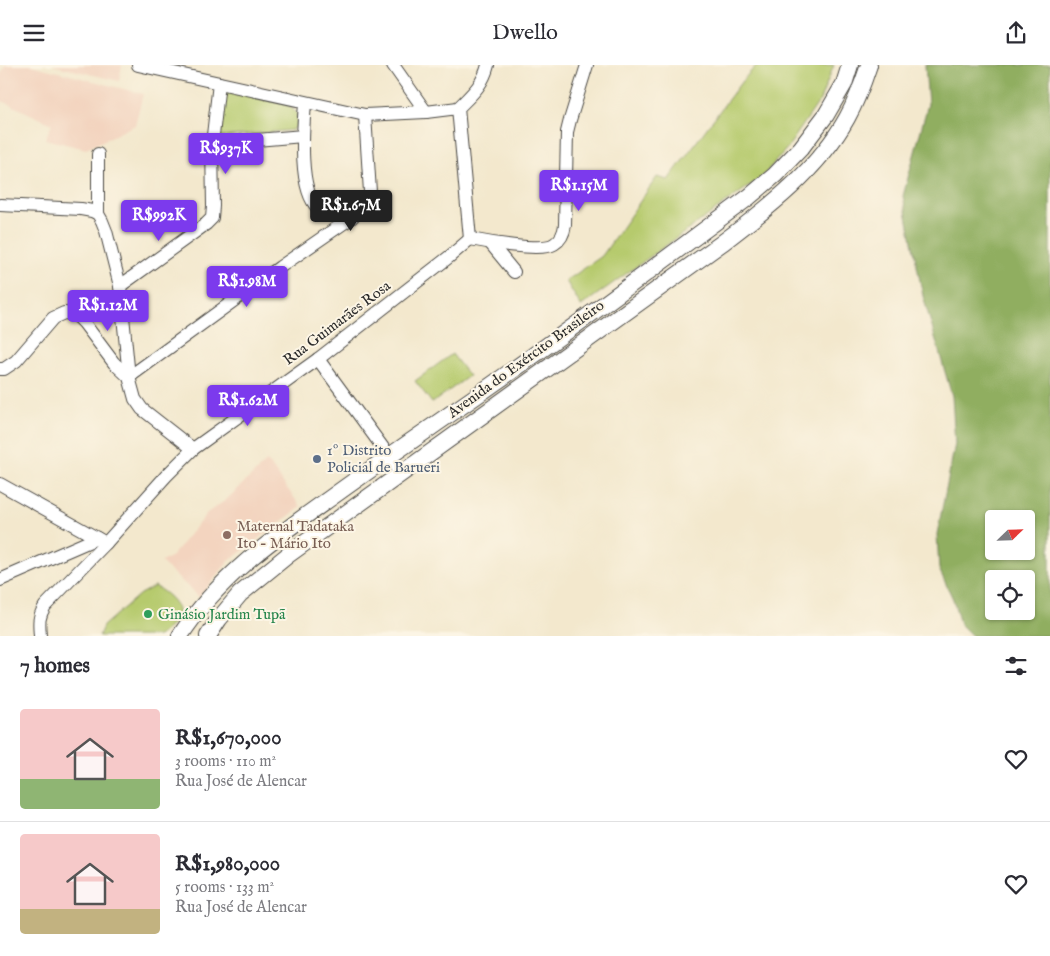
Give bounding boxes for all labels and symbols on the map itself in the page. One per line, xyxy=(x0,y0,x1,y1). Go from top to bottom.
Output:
pin: R$937K xyxy=(185,133,267,175)
pin: R$1.15M xyxy=(533,169,625,212)
pin: R$1.67M xyxy=(305,189,397,232)
pin: R$992K xyxy=(118,199,200,242)
pin: R$1.98M xyxy=(201,265,293,308)
street label: Rua Guimarães Rosa xyxy=(280,276,395,369)
pin: R$1.12M xyxy=(62,289,154,332)
street label: Avenida do Exército Brasileiro xyxy=(443,296,608,423)
pin: R$1.62M xyxy=(202,385,294,427)
place label: 1º Distrito Policial de Barueri xyxy=(327,441,440,477)
marker: 1º Distrito Policial de Barueri xyxy=(311,453,323,465)
north arrow xyxy=(985,510,1035,560)
place label: Maternal Tadataka Ito - Mário Ito xyxy=(237,517,354,553)
marker: Maternal Tadataka Ito - Mário Ito xyxy=(221,529,233,541)
place label: Ginásio Jardim Tupã xyxy=(158,605,286,624)
marker: Ginásio Jardim Tupã xyxy=(142,608,154,620)

